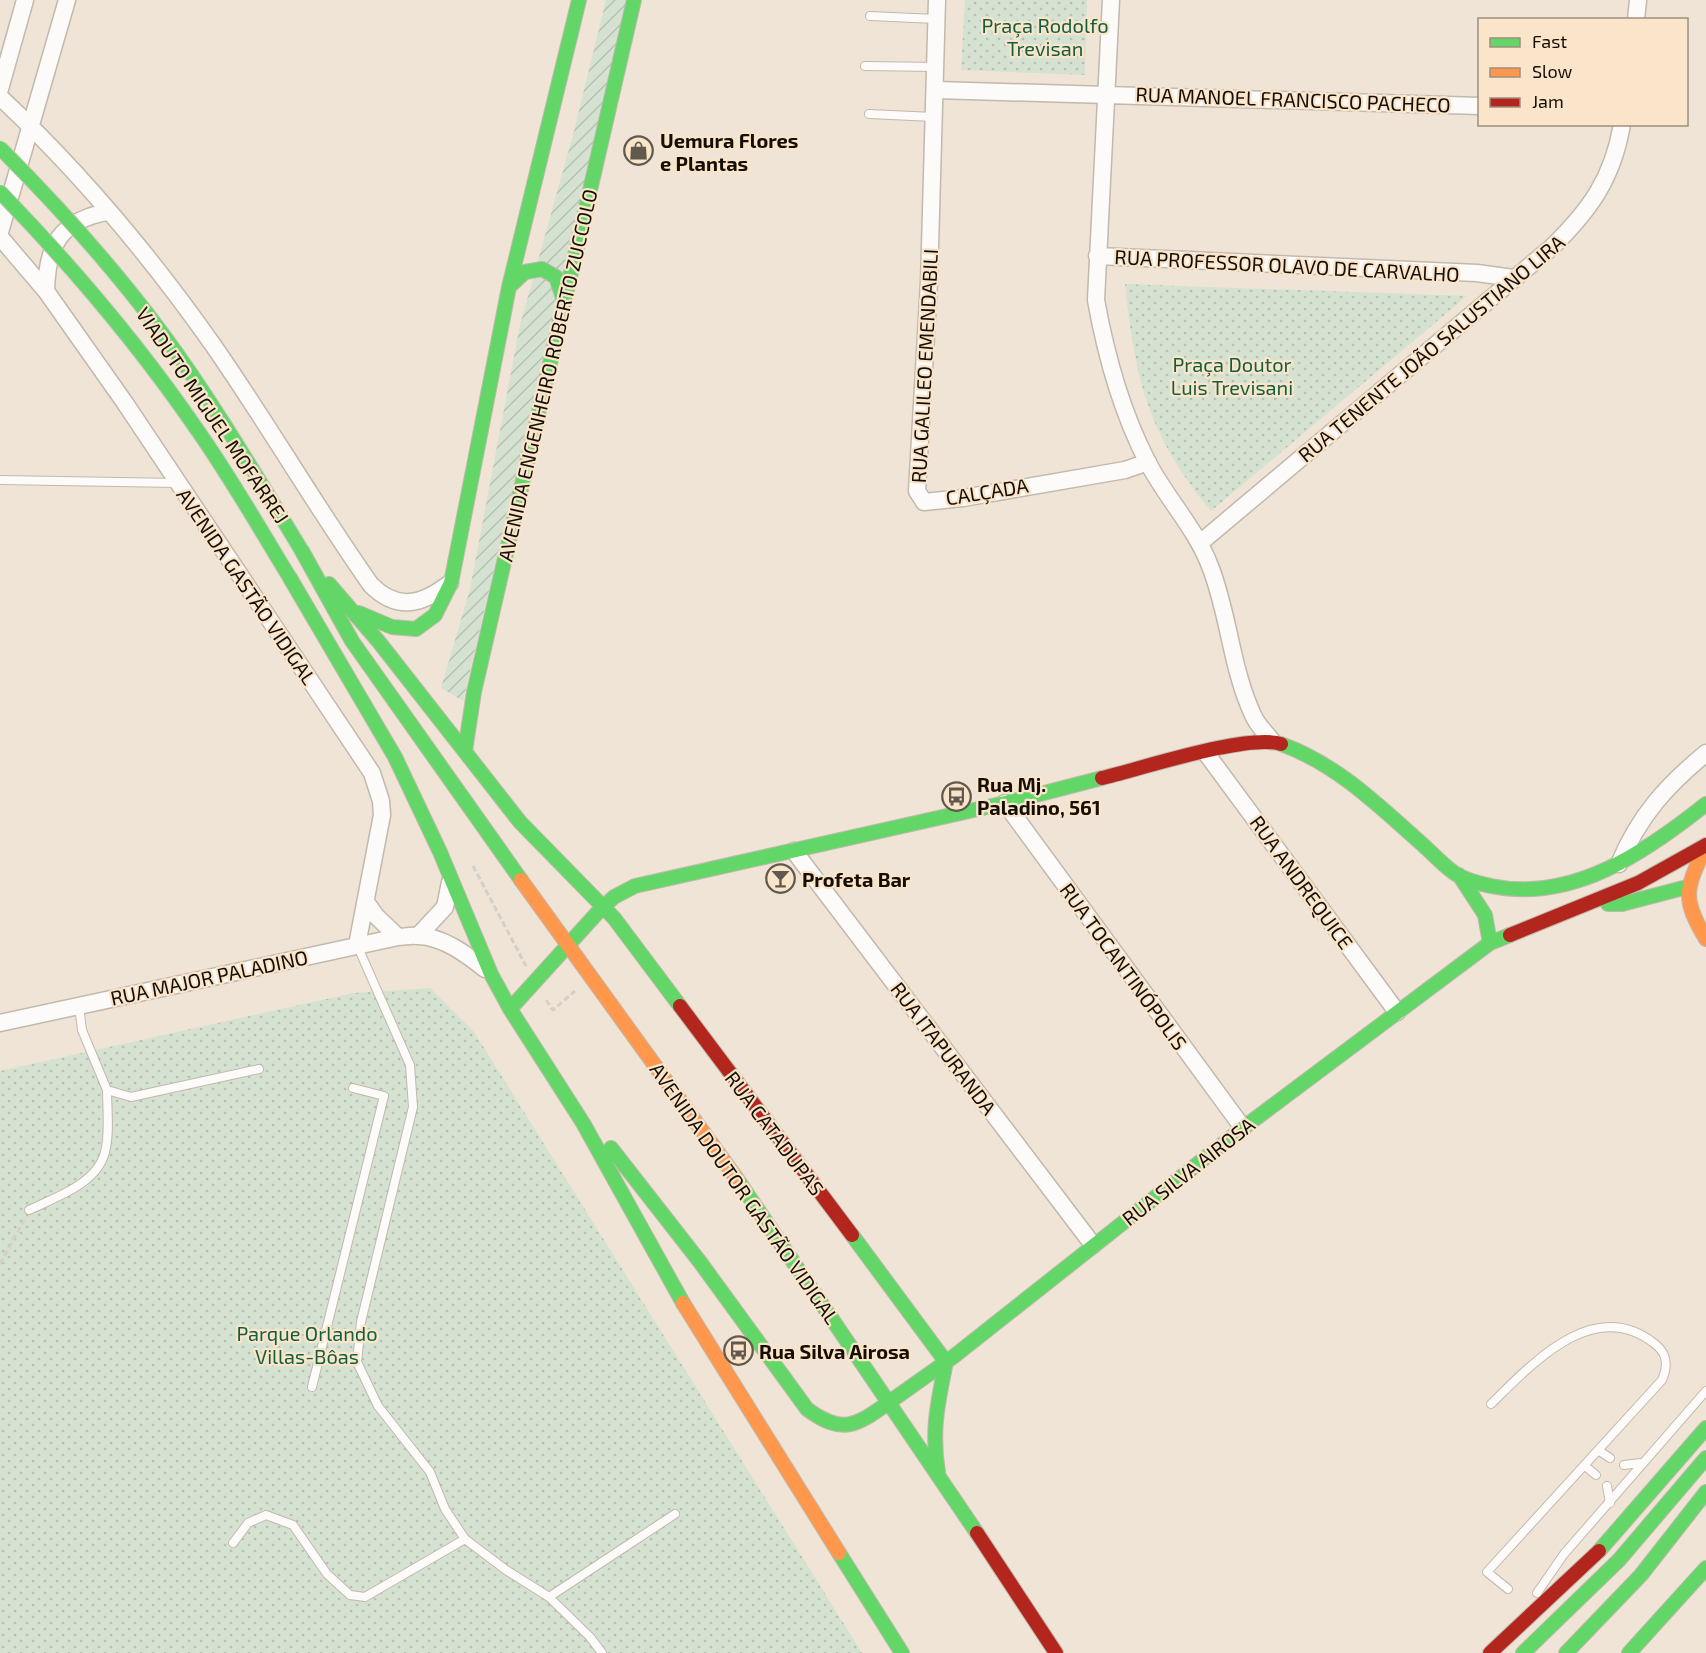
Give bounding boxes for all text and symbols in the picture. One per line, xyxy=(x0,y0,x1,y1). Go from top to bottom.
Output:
park label: Praça Rodolfo Trevisan xyxy=(981,13,1109,60)
legend xyxy=(1478,18,1688,126)
text: Fast xyxy=(1532,30,1567,52)
text: Slow xyxy=(1532,60,1573,82)
street label: RUA MANOEL FRANCISCO PACHECO xyxy=(1135,82,1451,116)
text: Jam xyxy=(1532,90,1564,112)
place label: Uemura Flores e Plantas xyxy=(660,128,798,175)
shop icon: Uemura Flores e Plantas xyxy=(623,135,655,167)
street label: AVENIDA ENGENHEIRO ROBERTO ZUCCOLO xyxy=(492,186,602,564)
street label: RUA TENENTE JOÃO SALUSTIANO LIRA xyxy=(1293,229,1570,467)
street label: RUA PROFESSOR OLAVO DE CARVALHO xyxy=(1114,244,1460,286)
street label: RUA GALILEO EMENDABILI xyxy=(906,248,942,484)
street label: VIADUTO MIGUEL MOFARREJ xyxy=(132,302,294,528)
park label: Praça Doutor Luis Trevisani xyxy=(1171,352,1293,399)
street label: CALÇADA xyxy=(944,473,1031,510)
street label: AVENIDA GASTÃO VIDIGAL xyxy=(172,483,322,689)
place label: Rua Mj. Paladino, 561 xyxy=(977,772,1101,819)
bus stop icon: Rua Mj. Paladino, 561 xyxy=(940,780,972,812)
street label: RUA ANDREQUICE xyxy=(1245,810,1359,954)
bar icon: Profeta Bar xyxy=(765,863,797,895)
place label: Profeta Bar xyxy=(802,867,911,891)
street label: RUA TOCANTINÓPOLIS xyxy=(1055,878,1193,1054)
street label: RUA MAJOR PALADINO xyxy=(108,944,310,1010)
street label: RUA ITAPURANDA xyxy=(886,977,1002,1119)
street label: AVENIDA DOUTOR GASTÃO VIDIGAL xyxy=(645,1058,845,1328)
street label: RUA CATADUPAS xyxy=(721,1066,829,1200)
street label: RUA SILVA AIROSA xyxy=(1117,1111,1260,1230)
park label: Parque Orlando Villas-Bôas xyxy=(236,1321,378,1368)
bus stop icon: Rua Silva Airosa xyxy=(722,1335,754,1367)
place label: Rua Silva Airosa xyxy=(759,1339,910,1363)

